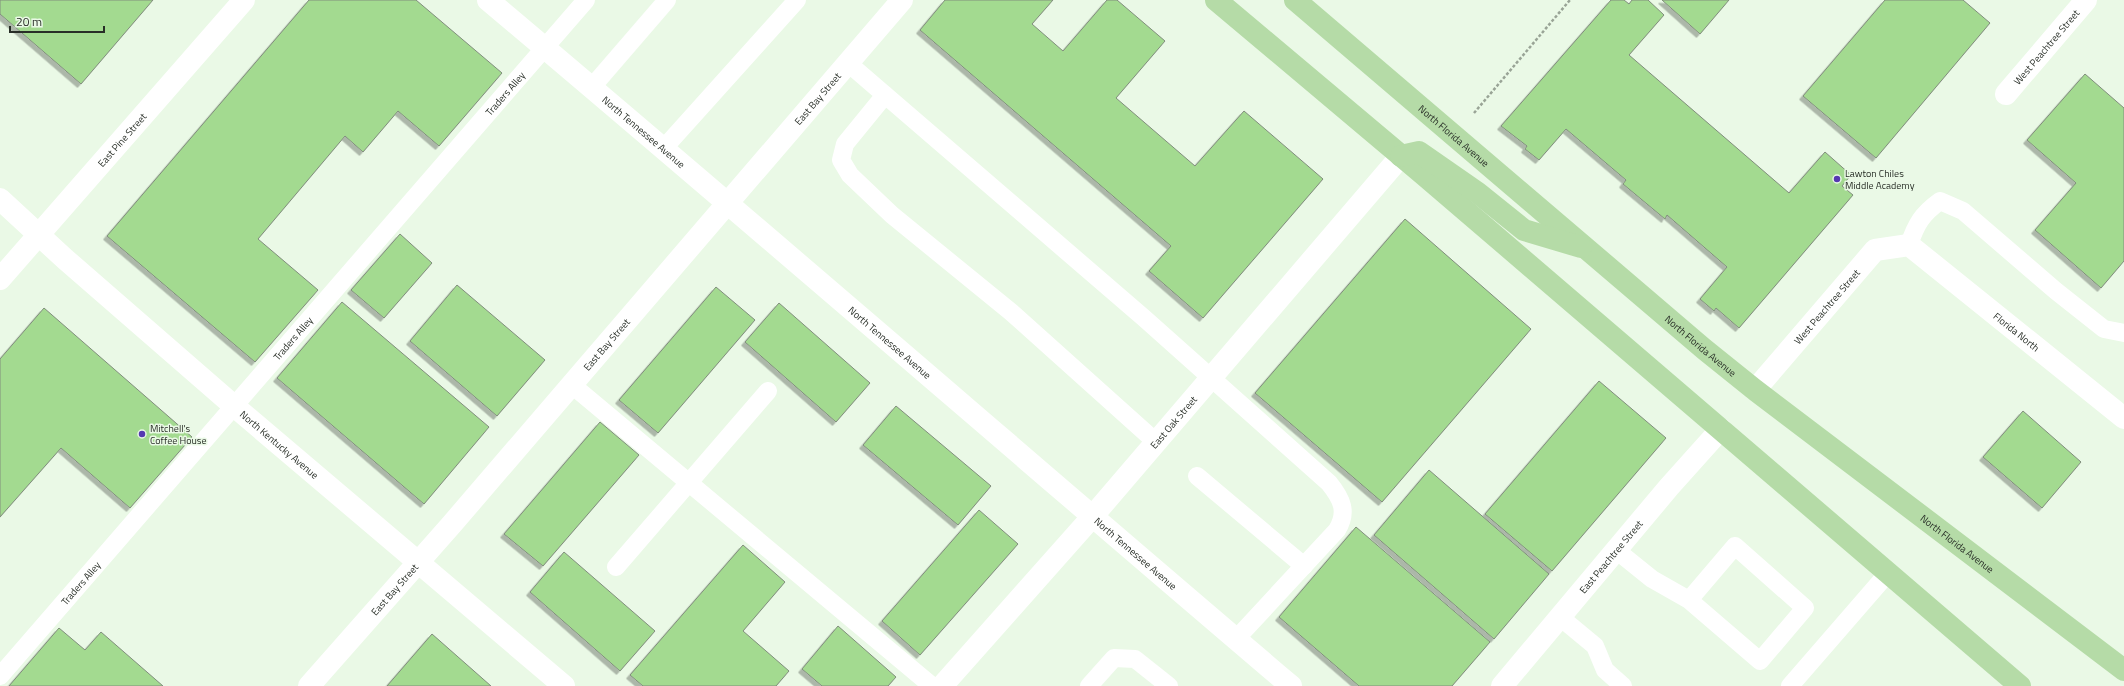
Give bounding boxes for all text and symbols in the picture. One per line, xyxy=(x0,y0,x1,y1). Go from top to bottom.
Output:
street label: West Peachtree Street xyxy=(2010,5,2083,88)
scale bar xyxy=(10,8,104,34)
text: 20 m xyxy=(16,12,42,31)
street label: Traders Alley xyxy=(482,68,528,119)
street label: East Bay Street xyxy=(791,69,845,128)
street label: North Tennessee Avenue xyxy=(599,92,688,171)
street label: North Florida Avenue xyxy=(1415,101,1493,170)
street label: East Pine Street xyxy=(94,109,150,170)
place label: Lawton Chiles Middle Academy xyxy=(1845,166,1915,193)
marker: Lawton Chiles Middle Academy xyxy=(1832,174,1842,184)
street label: West Peachtree Street xyxy=(1790,265,1863,347)
street label: North Tennessee Avenue xyxy=(845,303,935,382)
street label: Florida North xyxy=(1990,308,2043,355)
street label: North Florida Avenue xyxy=(1662,311,1740,380)
street label: Traders Alley xyxy=(269,313,316,364)
street label: East Bay Street xyxy=(580,314,634,374)
street label: East Oak Street xyxy=(1146,392,1201,452)
street label: North Kentucky Avenue xyxy=(237,407,322,482)
place label: Mitchell's Coffee House xyxy=(150,421,206,448)
marker: Mitchell's Coffee House xyxy=(137,429,147,439)
street label: North Florida Avenue xyxy=(1917,511,1997,576)
street label: North Tennessee Avenue xyxy=(1091,514,1180,593)
street label: East Peachtree Street xyxy=(1575,516,1646,596)
street label: Traders Alley xyxy=(57,558,104,608)
street label: East Bay Street xyxy=(367,560,422,619)

